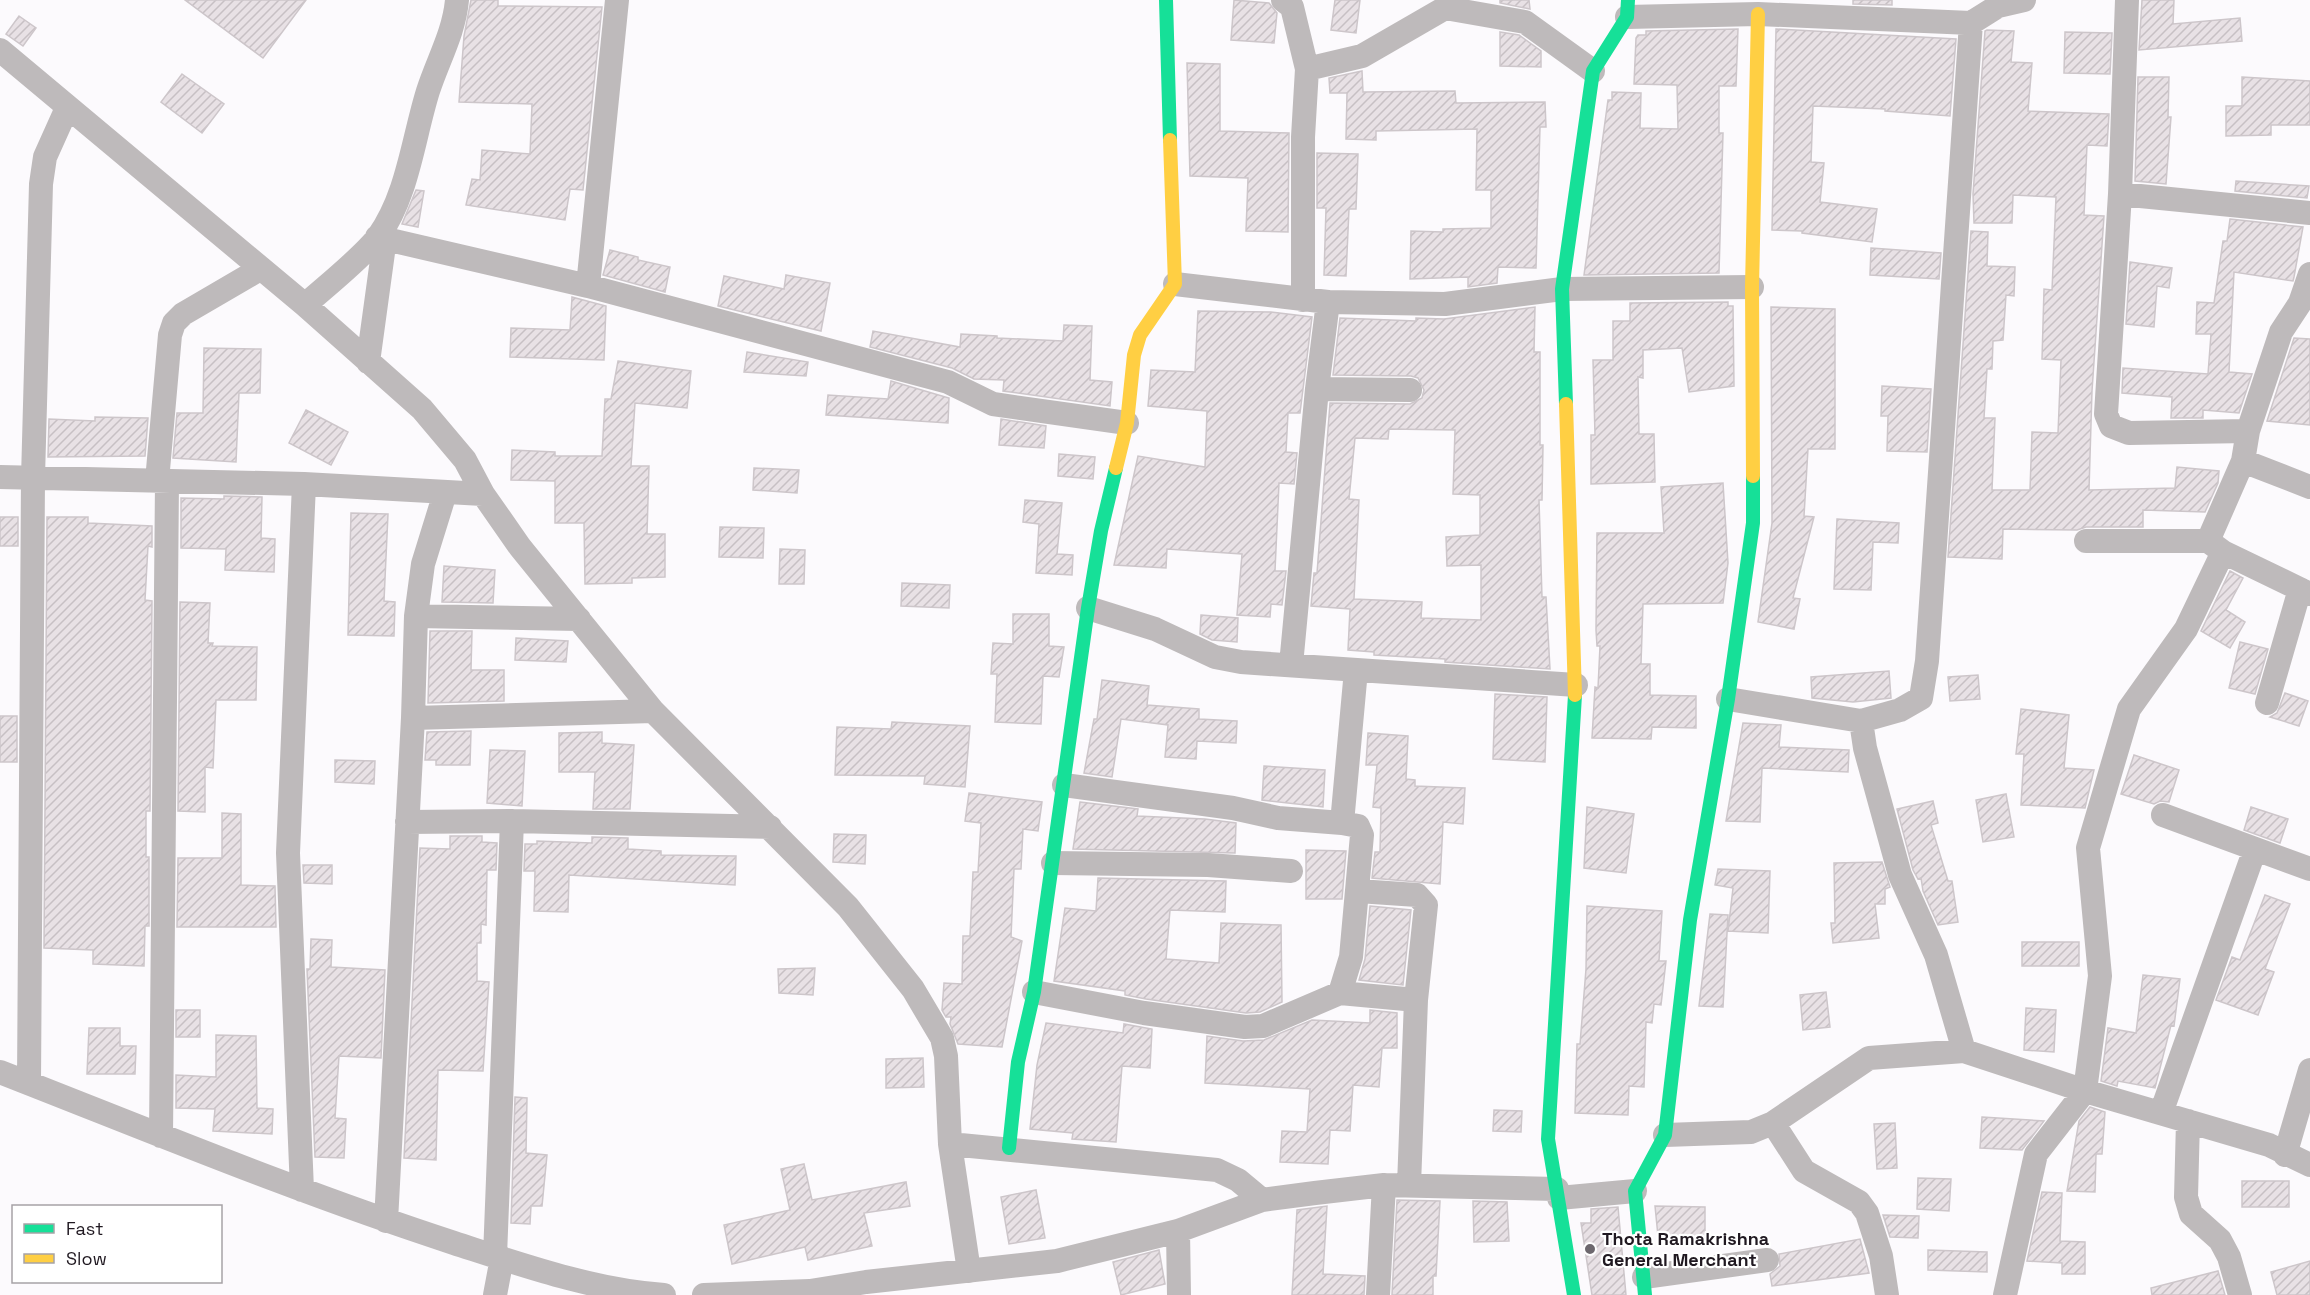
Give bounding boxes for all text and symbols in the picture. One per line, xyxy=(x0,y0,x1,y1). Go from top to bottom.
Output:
legend xyxy=(12,1205,222,1283)
text: Fast xyxy=(66,1217,103,1240)
place label: Thota Ramakrishna General Merchant xyxy=(1602,1227,1770,1271)
marker: Thota Ramakrishna General Merchant xyxy=(1583,1242,1597,1256)
text: Slow xyxy=(66,1247,107,1270)

